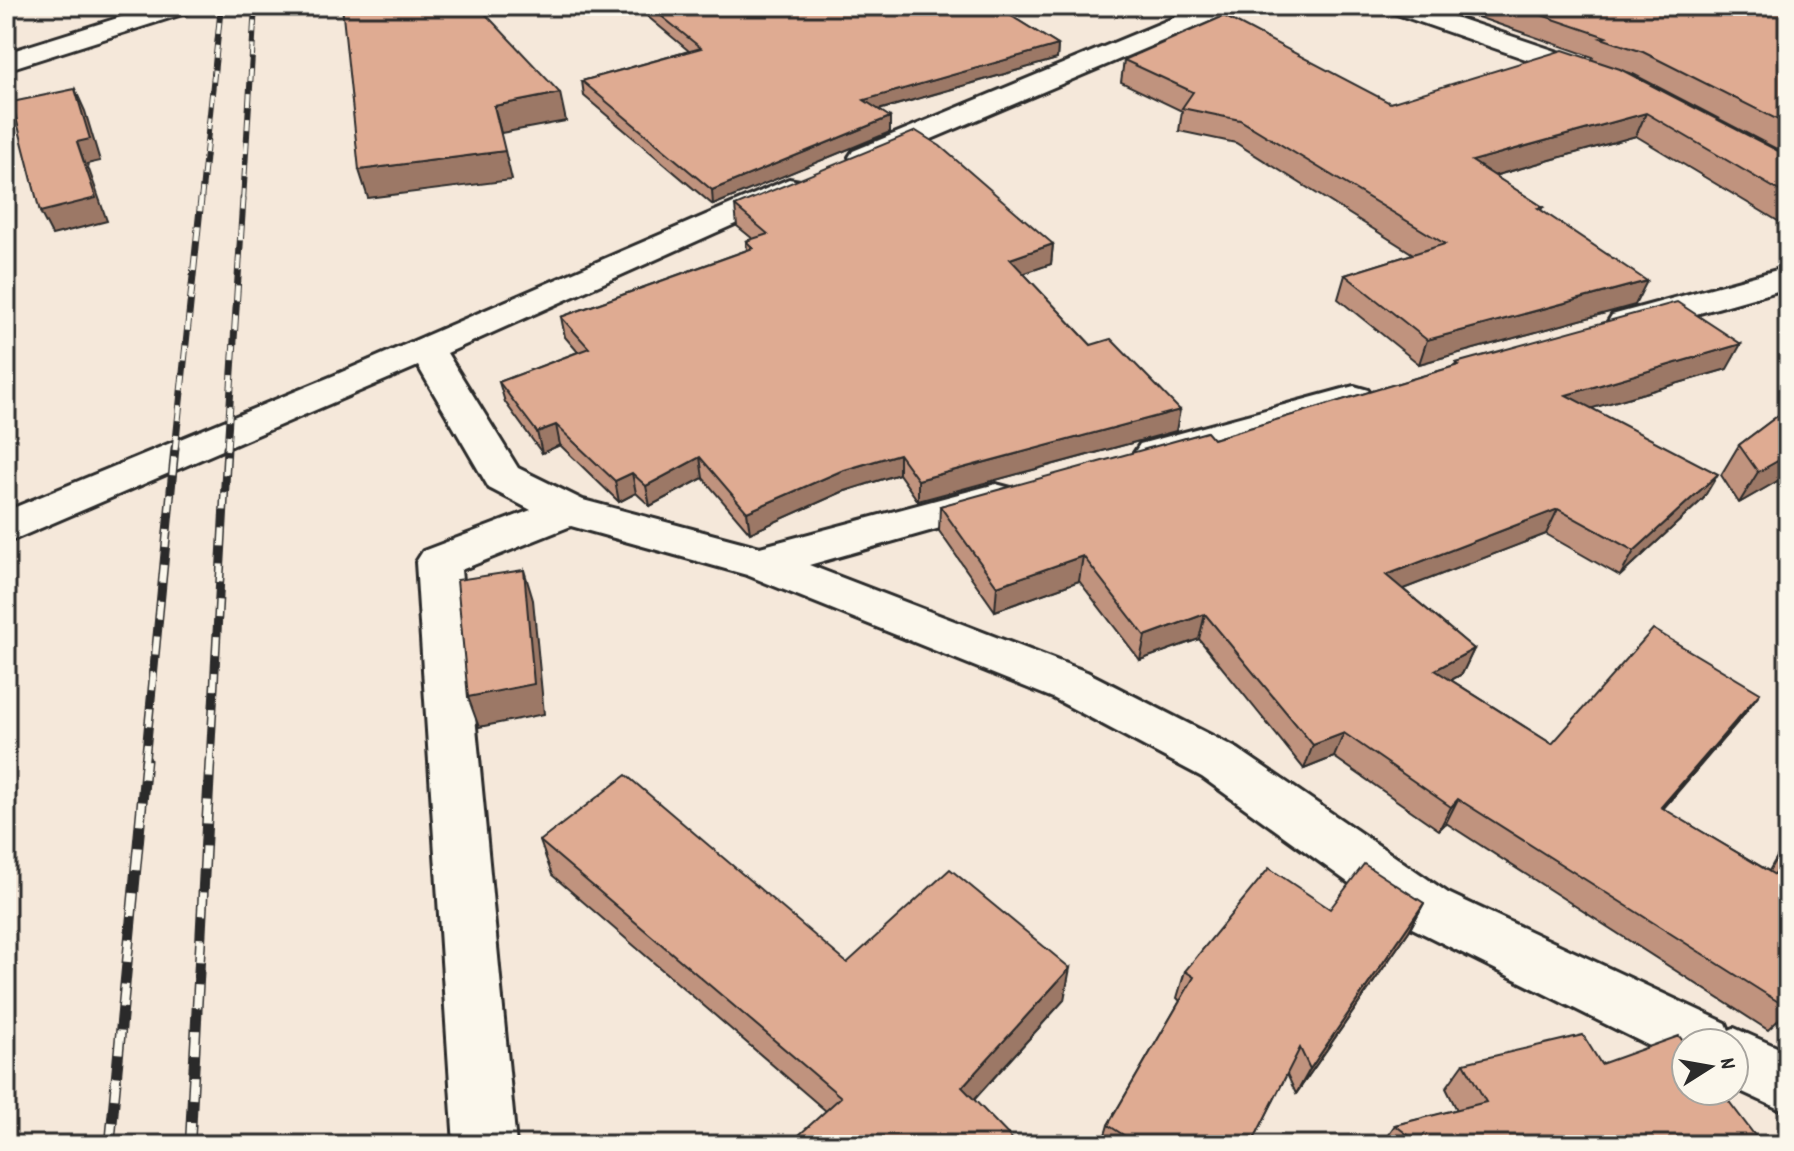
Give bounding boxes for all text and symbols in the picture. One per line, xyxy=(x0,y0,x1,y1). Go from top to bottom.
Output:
north arrow xyxy=(1670,1027,1750,1107)
text: N xyxy=(1710,1056,1742,1072)

